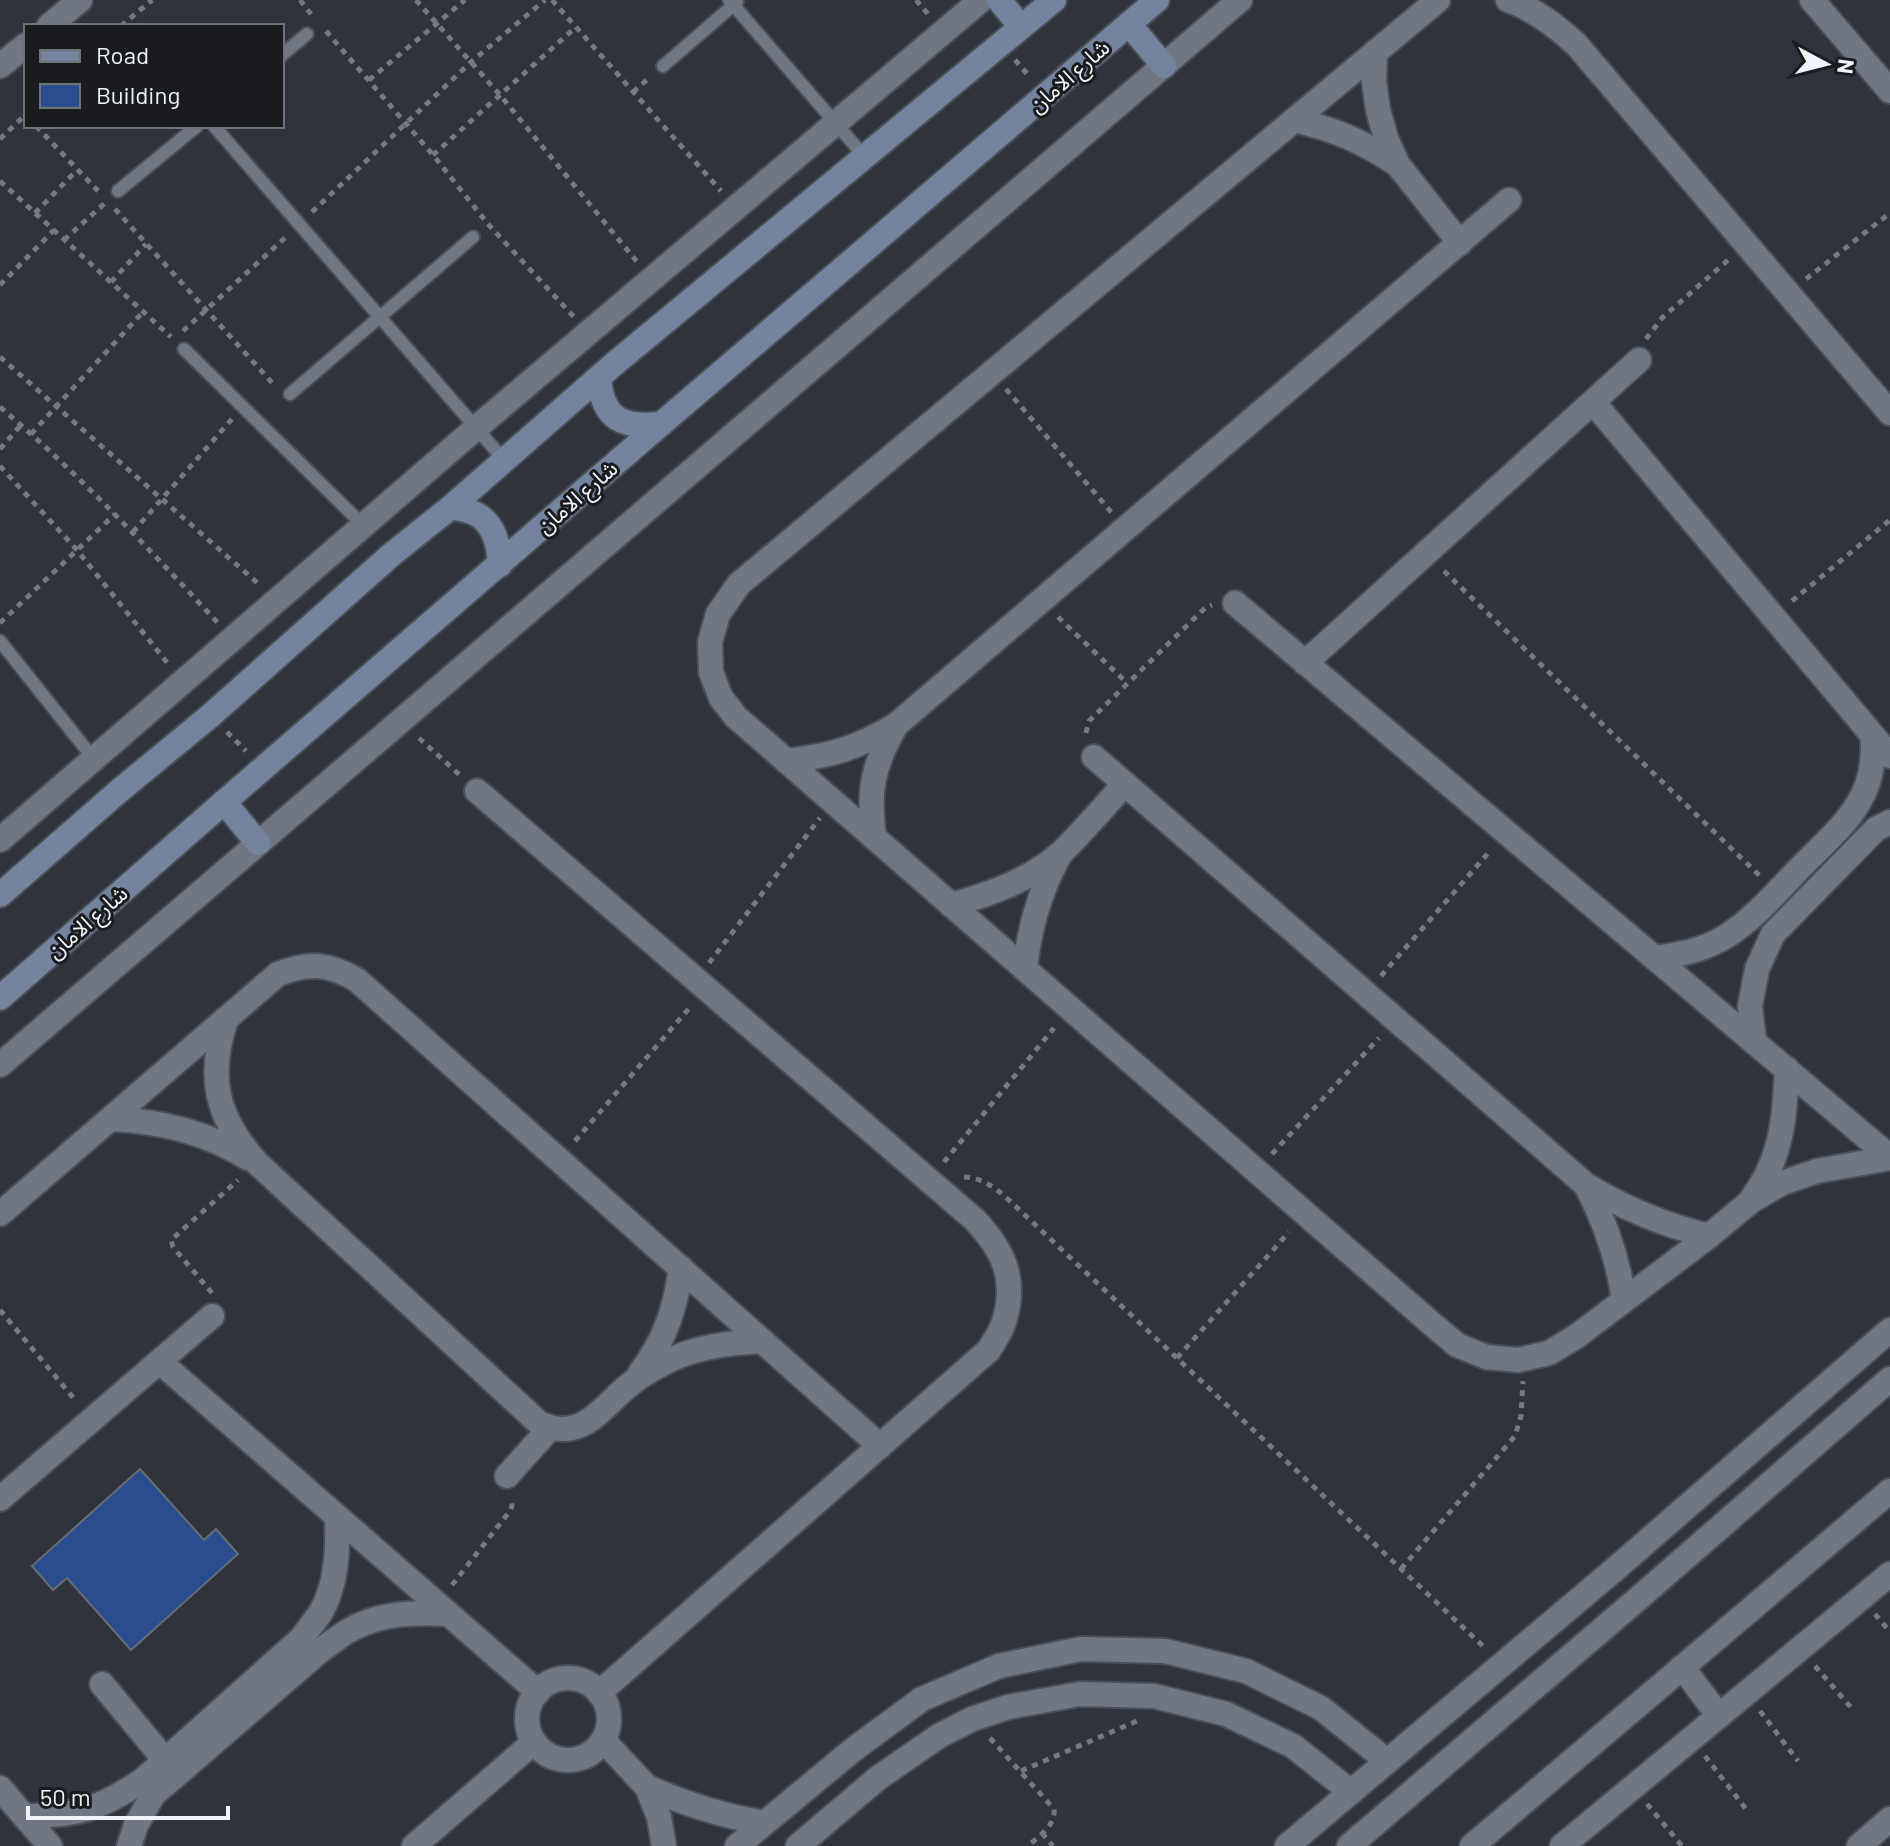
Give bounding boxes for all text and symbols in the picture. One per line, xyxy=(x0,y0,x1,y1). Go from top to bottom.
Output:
legend xyxy=(24,24,284,128)
north arrow xyxy=(1786,24,1866,104)
street label: شارع الامان xyxy=(1023,33,1117,121)
text: Road xyxy=(96,40,149,69)
text: N xyxy=(1833,58,1861,75)
text: Building xyxy=(96,80,180,109)
street label: شارع الامان xyxy=(531,454,625,542)
street label: شارع الامان xyxy=(41,879,135,967)
scale bar xyxy=(28,1770,228,1820)
text: 50 m xyxy=(40,1782,91,1811)

